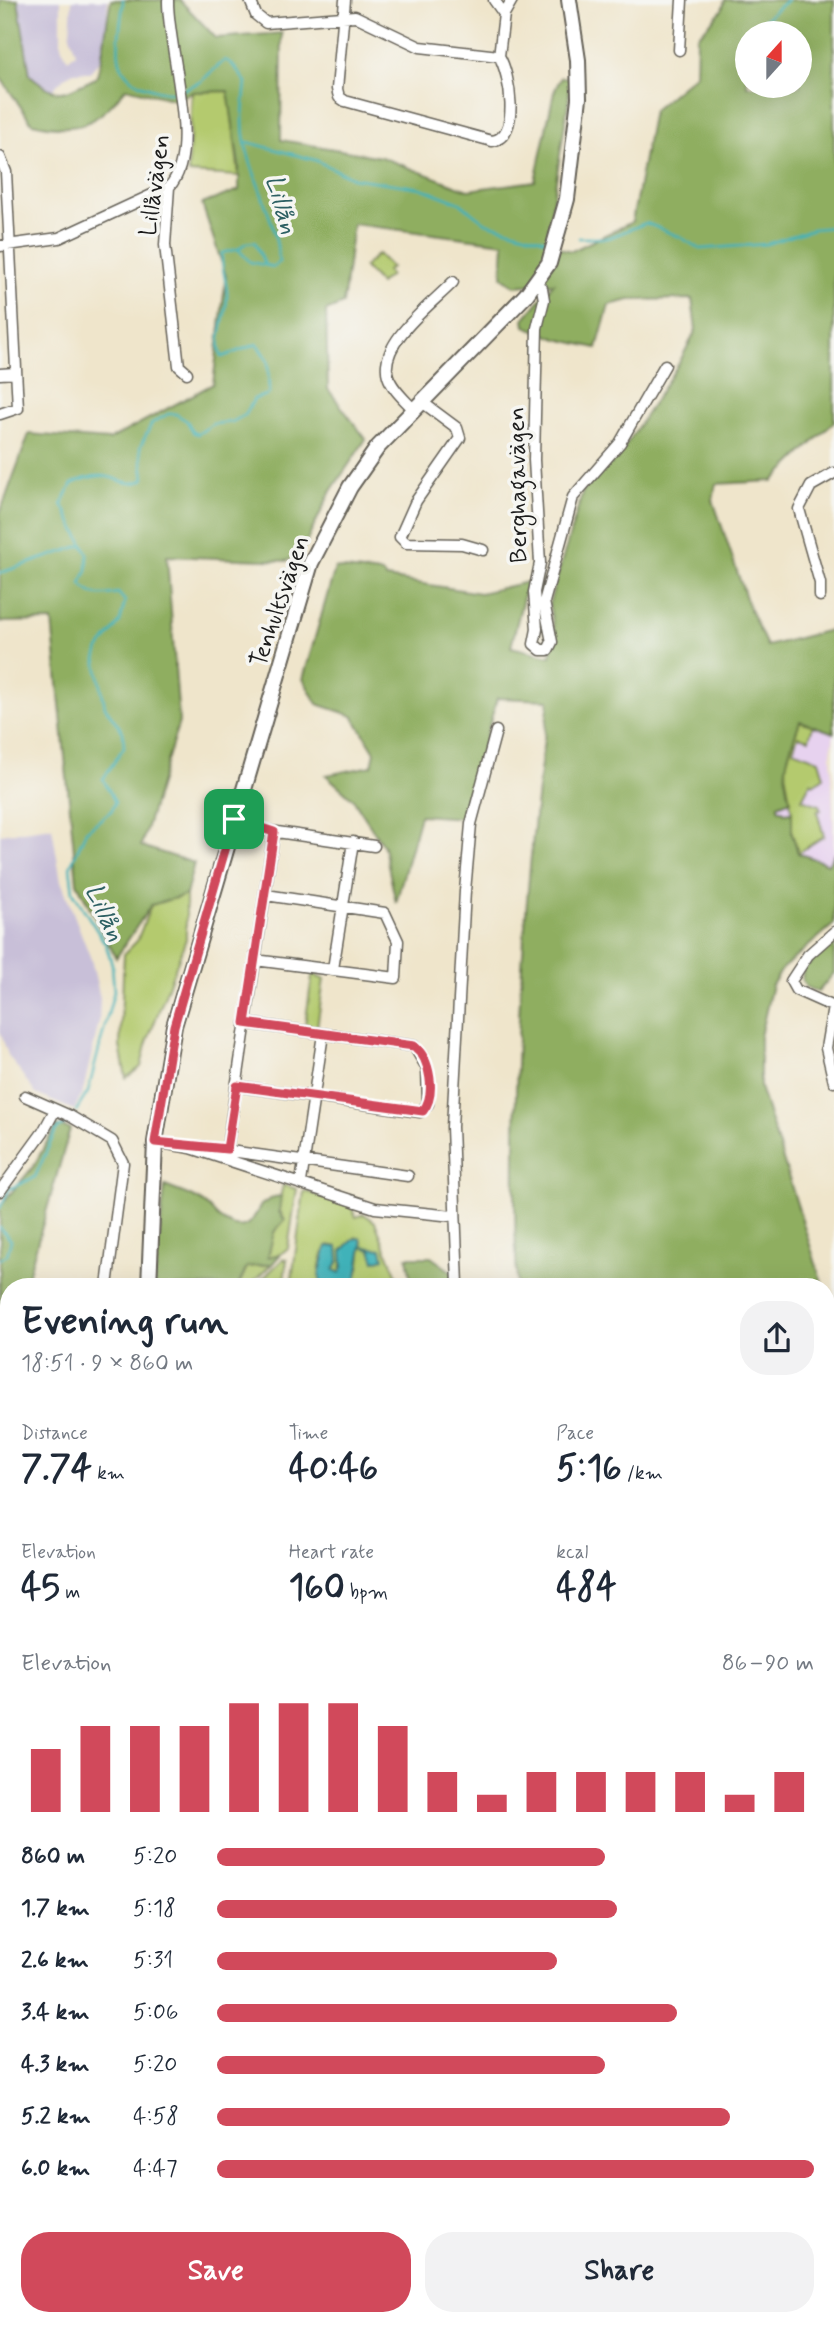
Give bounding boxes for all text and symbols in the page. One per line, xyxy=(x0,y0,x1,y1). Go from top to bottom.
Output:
north arrow xyxy=(735,21,812,98)
map controls xyxy=(735,21,812,98)
street label: Lillåvägen xyxy=(133,132,178,238)
water label: Lillån xyxy=(256,171,306,238)
street label: Berghagavägen xyxy=(502,407,538,563)
street label: Tenhultsvägen xyxy=(243,532,317,671)
pin xyxy=(204,789,264,849)
icon: arrive xyxy=(215,800,253,838)
water label: Lillån xyxy=(76,879,132,947)
text: Evening run xyxy=(21,1298,228,1347)
button: share xyxy=(740,1301,814,1375)
text: 18:51 · 9 × 860 m xyxy=(21,1349,193,1379)
text: Distance xyxy=(21,1421,88,1446)
text: Time xyxy=(289,1421,328,1446)
text: Pace xyxy=(556,1421,594,1446)
text: 7.74 xyxy=(21,1446,92,1492)
text: 40:46 xyxy=(289,1446,378,1492)
text: 5:16 xyxy=(556,1446,622,1492)
text: km xyxy=(92,1461,125,1486)
text: /km xyxy=(622,1461,663,1486)
text: Elevation xyxy=(21,1540,96,1565)
text: Heart rate xyxy=(289,1540,374,1565)
text: kcal xyxy=(556,1540,588,1565)
text: 45 xyxy=(21,1565,60,1611)
text: 160 xyxy=(289,1565,345,1611)
text: 484 xyxy=(556,1565,617,1611)
text: m xyxy=(60,1580,80,1605)
text: bpm xyxy=(345,1580,388,1605)
text: Elevation xyxy=(21,1649,112,1679)
text: 86–90 m xyxy=(722,1649,814,1679)
text: 860 m xyxy=(21,1842,85,1872)
text: 5:20 xyxy=(133,1842,177,1872)
text: 1.7 km xyxy=(21,1894,90,1924)
text: 5:18 xyxy=(133,1894,176,1924)
text: 2.6 km xyxy=(21,1946,89,1976)
text: 5:31 xyxy=(133,1946,173,1976)
text: 3.4 km xyxy=(21,1998,89,2028)
text: 5:06 xyxy=(133,1998,179,2028)
text: 4.3 km xyxy=(21,2050,89,2080)
text: 5:20 xyxy=(133,2050,177,2080)
text: 5.2 km xyxy=(21,2102,91,2132)
text: 4:58 xyxy=(133,2102,179,2132)
text: 6.0 km xyxy=(21,2154,90,2184)
text: 4:47 xyxy=(133,2154,177,2184)
button: Save xyxy=(21,2232,411,2312)
button: Share xyxy=(425,2232,814,2312)

